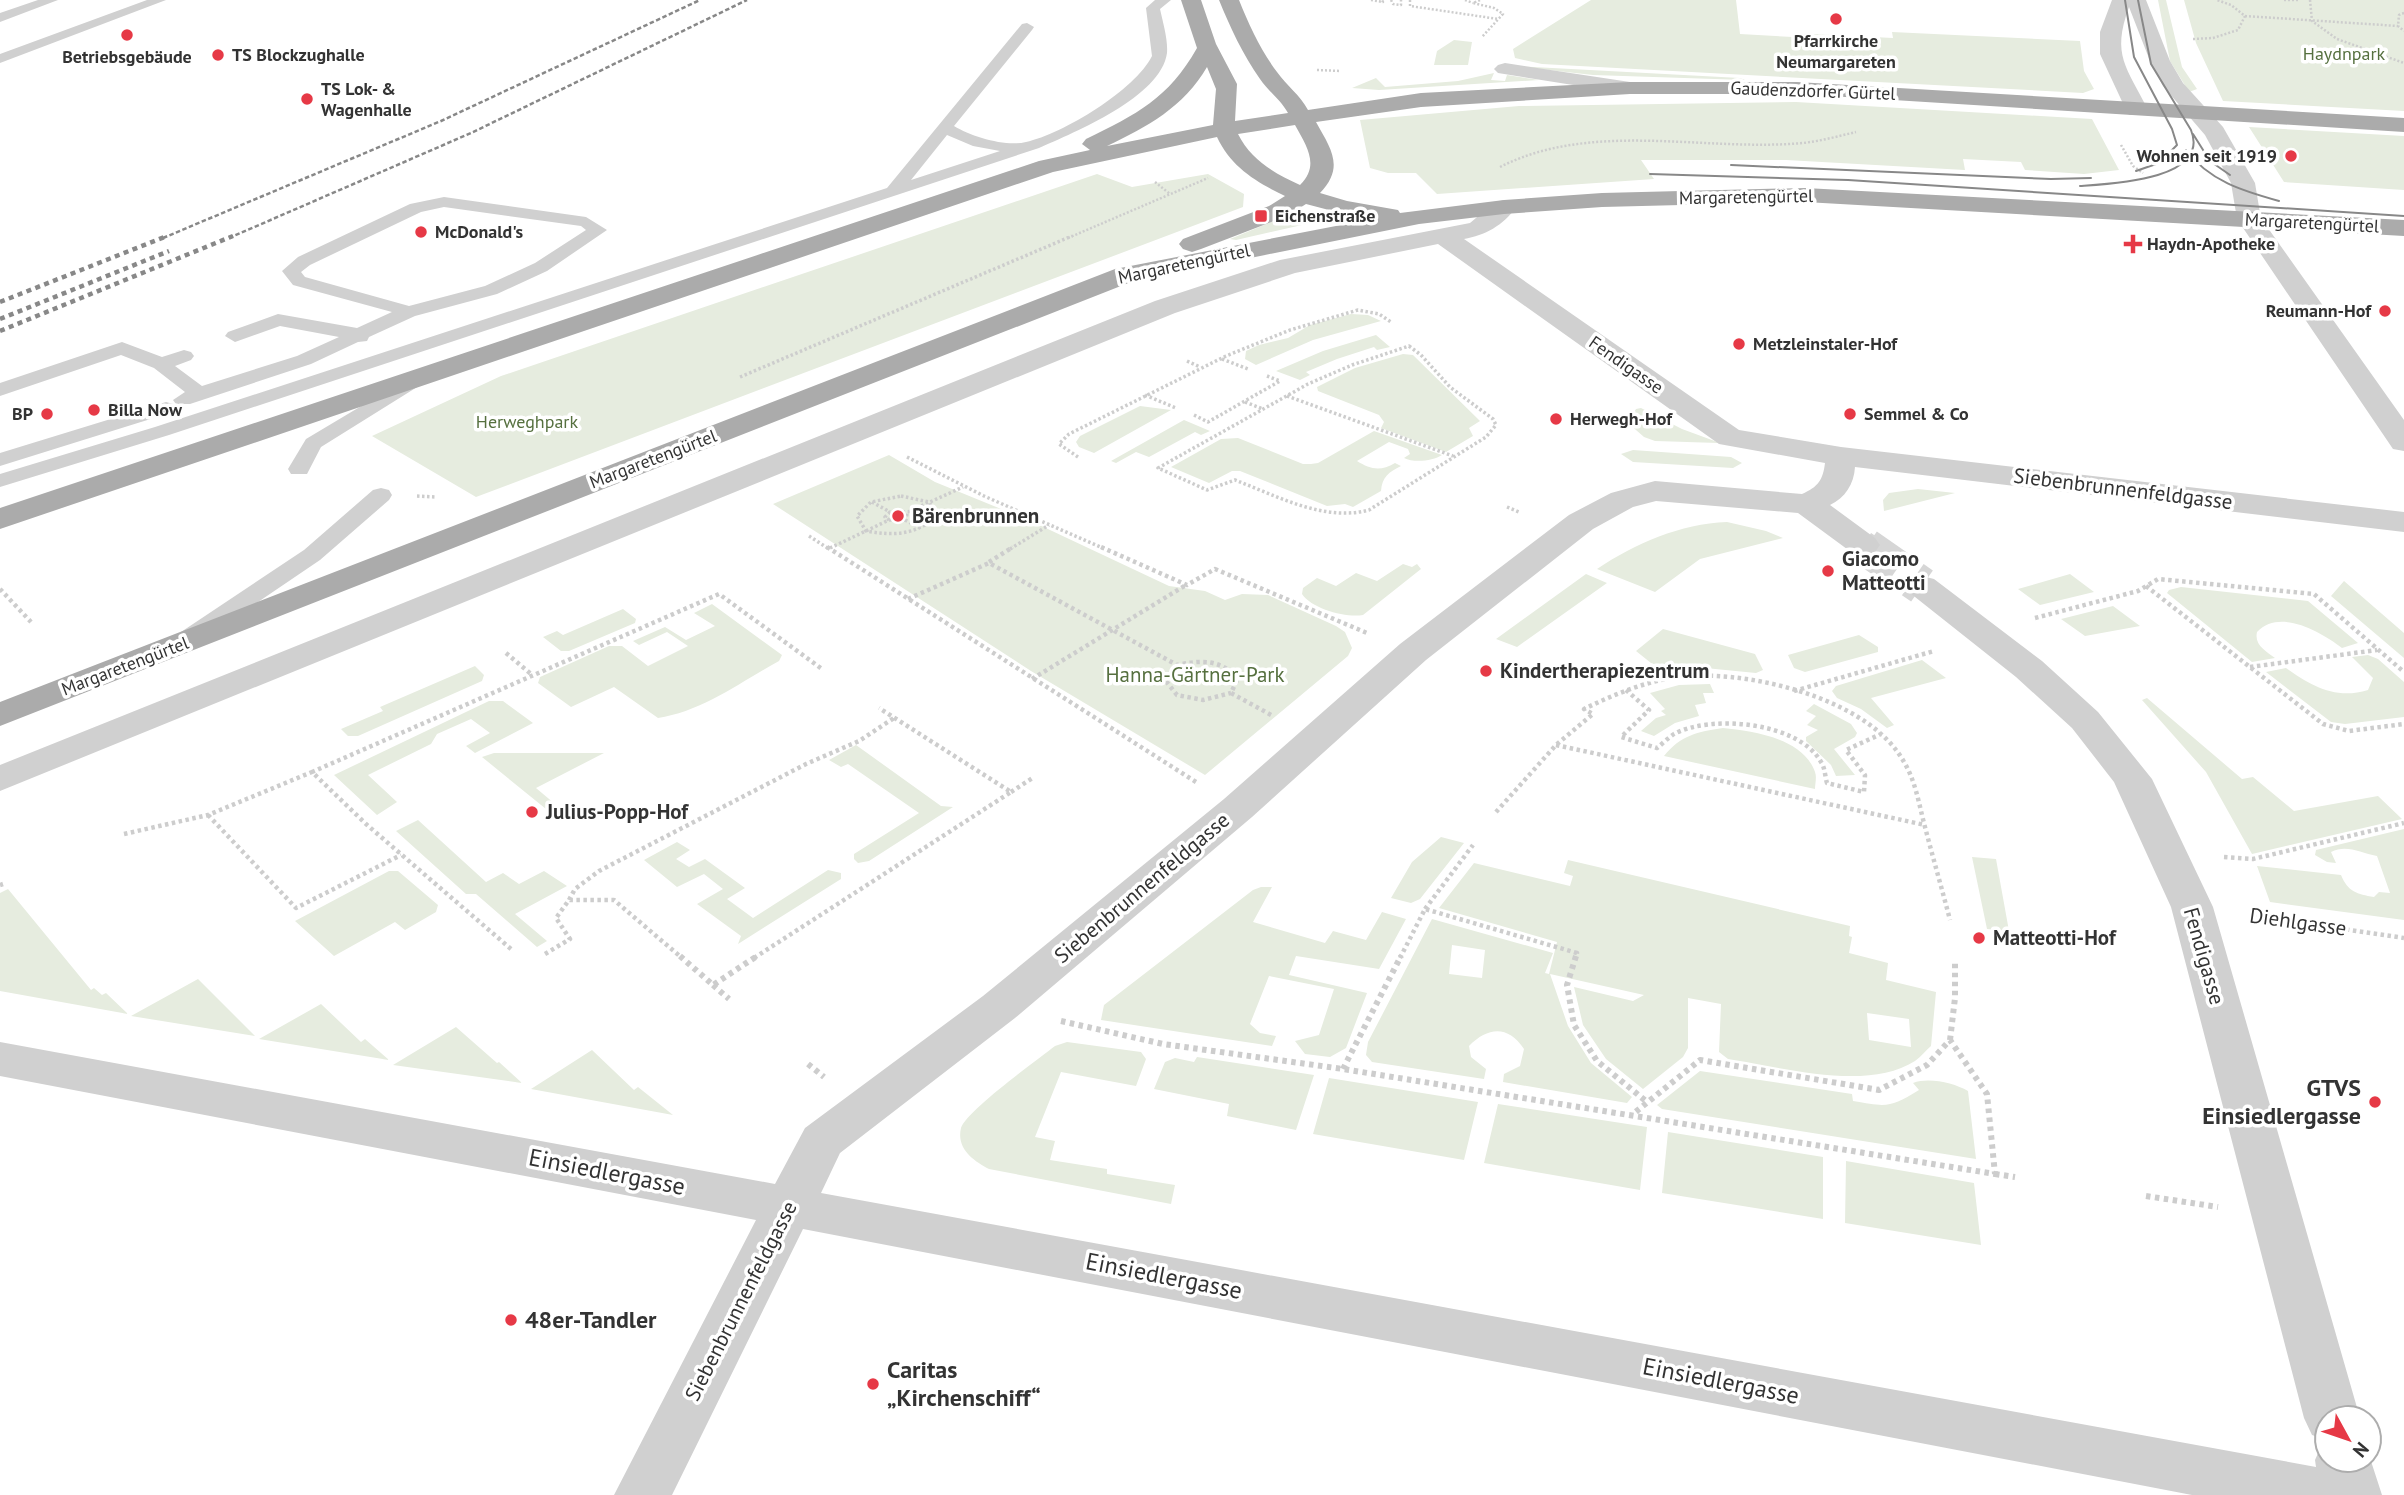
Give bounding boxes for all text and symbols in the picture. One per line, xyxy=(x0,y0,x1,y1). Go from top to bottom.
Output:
marker: Pfarrkirche Neumargareten xyxy=(1828,11,1844,27)
marker: Betriebsgebäude xyxy=(119,27,135,43)
place label: Pfarrkirche Neumargareten xyxy=(1776,29,1896,73)
park label: Haydnpark xyxy=(2303,42,2386,65)
place label: TS Blockzughalle xyxy=(232,43,365,66)
place label: Betriebsgebäude xyxy=(62,45,192,68)
marker: TS Blockzughalle xyxy=(210,47,226,63)
street label: Gaudenzdorfer Gürtel xyxy=(1730,76,1897,105)
place label: TS Lok- & Wagenhalle xyxy=(321,77,412,121)
marker: TS Lok- & Wagenhalle xyxy=(299,91,315,107)
place label: Wohnen seit 1919 xyxy=(2136,144,2277,167)
marker: Wohnen seit 1919 xyxy=(2283,148,2299,164)
street label: Margaretengürtel xyxy=(1679,184,1814,209)
place label: Eichenstraße xyxy=(1275,204,1375,227)
marker: Eichenstraße xyxy=(1253,208,1269,224)
street label: Margaretengürtel xyxy=(2244,208,2380,238)
place label: McDonald's xyxy=(435,220,523,243)
marker: McDonald's xyxy=(413,224,429,240)
place label: Haydn-Apotheke xyxy=(2147,232,2275,255)
marker: Haydn-Apotheke xyxy=(2125,236,2141,252)
street label: Margaretengürtel xyxy=(1116,238,1253,289)
place label: Reumann-Hof xyxy=(2266,299,2372,322)
marker: Reumann-Hof xyxy=(2377,303,2393,319)
street label: Fendigasse xyxy=(1585,331,1668,399)
place label: Metzleinstaler-Hof xyxy=(1753,332,1898,355)
marker: Metzleinstaler-Hof xyxy=(1731,336,1747,352)
place label: Billa Now xyxy=(108,398,183,421)
place label: BP xyxy=(12,402,33,425)
marker: Billa Now xyxy=(86,402,102,418)
place label: Semmel & Co xyxy=(1864,402,1969,425)
marker: BP xyxy=(39,406,55,422)
marker: Semmel & Co xyxy=(1842,406,1858,422)
place label: Herwegh-Hof xyxy=(1570,407,1673,430)
park label: Herweghpark xyxy=(476,410,579,433)
marker: Herwegh-Hof xyxy=(1548,411,1564,427)
street label: Margaretengürtel xyxy=(586,423,720,493)
street label: Siebenbrunnenfeldgasse xyxy=(2012,462,2234,515)
place label: Bärenbrunnen xyxy=(912,502,1039,529)
marker: Bärenbrunnen xyxy=(890,508,906,524)
place label: Giacomo Matteotti xyxy=(1842,545,1926,596)
marker: Giacomo Matteotti xyxy=(1820,563,1836,579)
street label: Margaretengürtel xyxy=(58,630,192,700)
place label: Kindertherapiezentrum xyxy=(1500,657,1709,684)
park label: Hanna-Gärtner-Park xyxy=(1105,661,1285,688)
marker: Kindertherapiezentrum xyxy=(1478,663,1494,679)
place label: Julius-Popp-Hof xyxy=(545,798,689,825)
marker: Julius-Popp-Hof xyxy=(524,804,540,820)
street label: Siebenbrunnenfeldgasse xyxy=(1049,806,1235,969)
street label: Diehlgasse xyxy=(2248,901,2348,942)
street label: Fendigasse xyxy=(2178,904,2231,1008)
place label: Matteotti-Hof xyxy=(1993,924,2117,951)
marker: Matteotti-Hof xyxy=(1971,930,1987,946)
place label: GTVS Einsiedlergasse xyxy=(2202,1072,2361,1131)
marker: GTVS Einsiedlergasse xyxy=(2367,1094,2383,1110)
street label: Einsiedlergasse xyxy=(526,1141,688,1202)
street label: Siebenbrunnenfeldgasse xyxy=(678,1196,803,1405)
street label: Einsiedlergasse xyxy=(1083,1245,1245,1306)
place label: 48er-Tandler xyxy=(525,1304,657,1335)
marker: 48er-Tandler xyxy=(503,1312,519,1328)
street label: Einsiedlergasse xyxy=(1640,1350,1802,1411)
place label: Caritas „Kirchenschiff“ xyxy=(887,1354,1041,1413)
marker: Caritas „Kirchenschiff“ xyxy=(865,1376,881,1392)
north arrow xyxy=(2313,1404,2383,1474)
text: N xyxy=(2348,1437,2374,1462)

